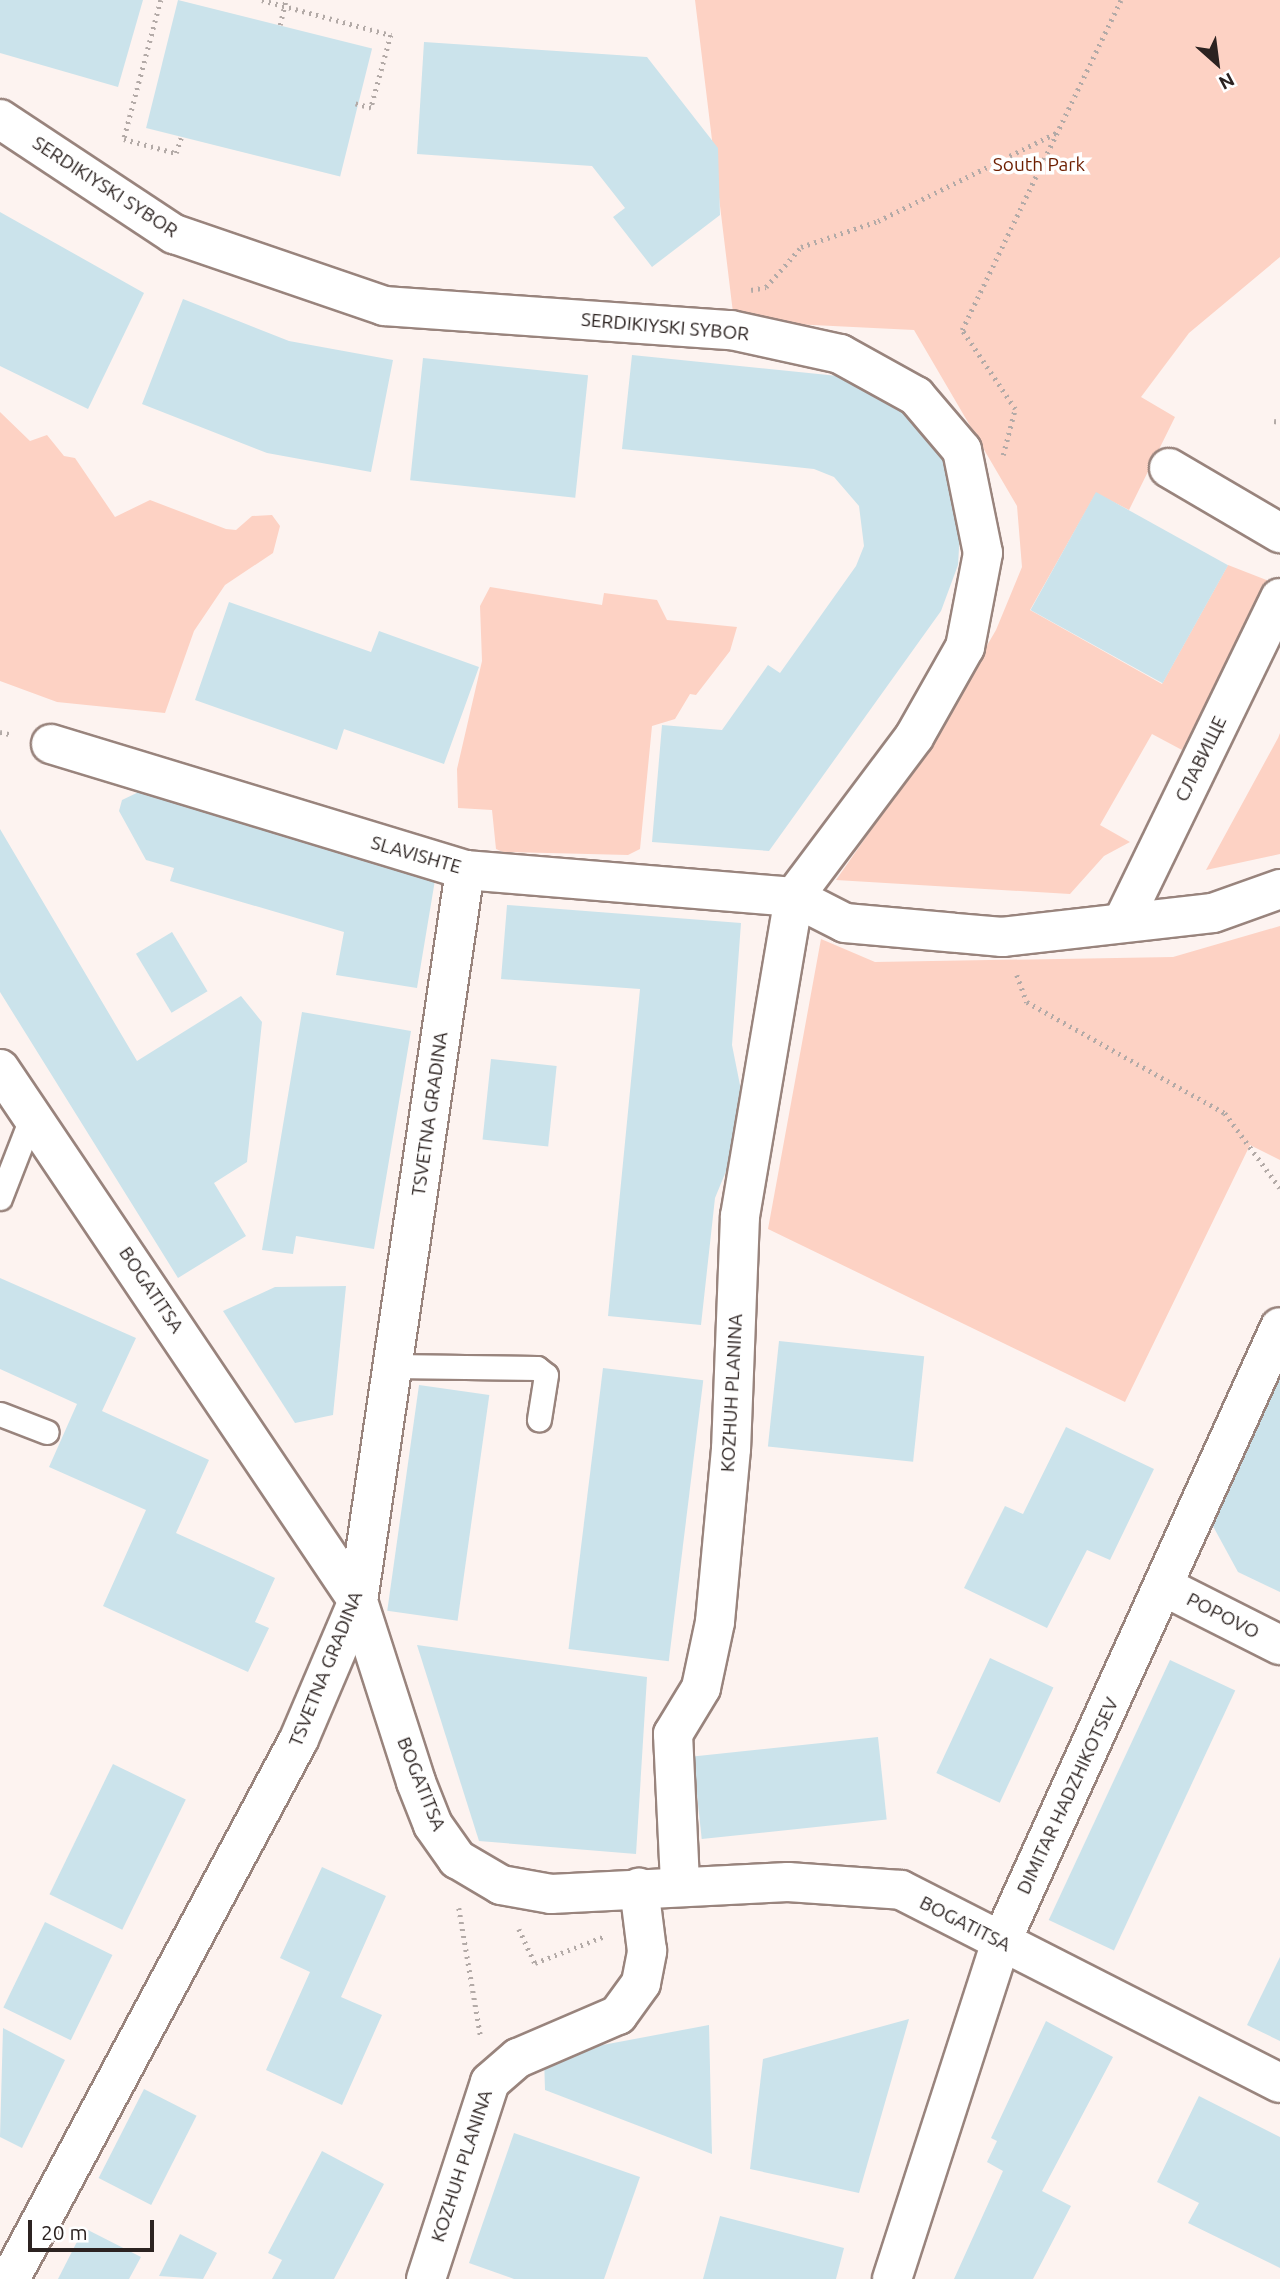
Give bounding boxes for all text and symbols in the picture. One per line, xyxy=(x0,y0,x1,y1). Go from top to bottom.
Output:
north arrow xyxy=(1182,28,1252,98)
text: N xyxy=(1215,68,1238,95)
street label: SERDIKIYSKI SYBOR xyxy=(28,132,182,242)
park label: South Park xyxy=(993,154,1085,176)
street label: SERDIKIYSKI SYBOR xyxy=(580,308,750,346)
street label: СЛАВИЩЕ xyxy=(1170,712,1232,806)
street label: SLAVISHTE xyxy=(368,831,464,879)
street label: TSVETNA GRADINA xyxy=(407,1030,453,1198)
street label: BOGATITSA xyxy=(114,1243,188,1337)
street label: KOZHUH PLANINA xyxy=(716,1313,748,1473)
street label: TSVETNA GRADINA xyxy=(284,1588,368,1750)
street label: POPOVO xyxy=(1183,1588,1263,1644)
street label: DIMITAR HADZHIKOTSEV xyxy=(1012,1694,1124,1898)
street label: BOGATITSA xyxy=(392,1734,450,1834)
street label: BOGATITSA xyxy=(916,1891,1014,1957)
street label: KOZHUH PLANINA xyxy=(427,2087,497,2245)
scale bar xyxy=(32,2206,158,2250)
text: 20 m xyxy=(41,2220,88,2244)

